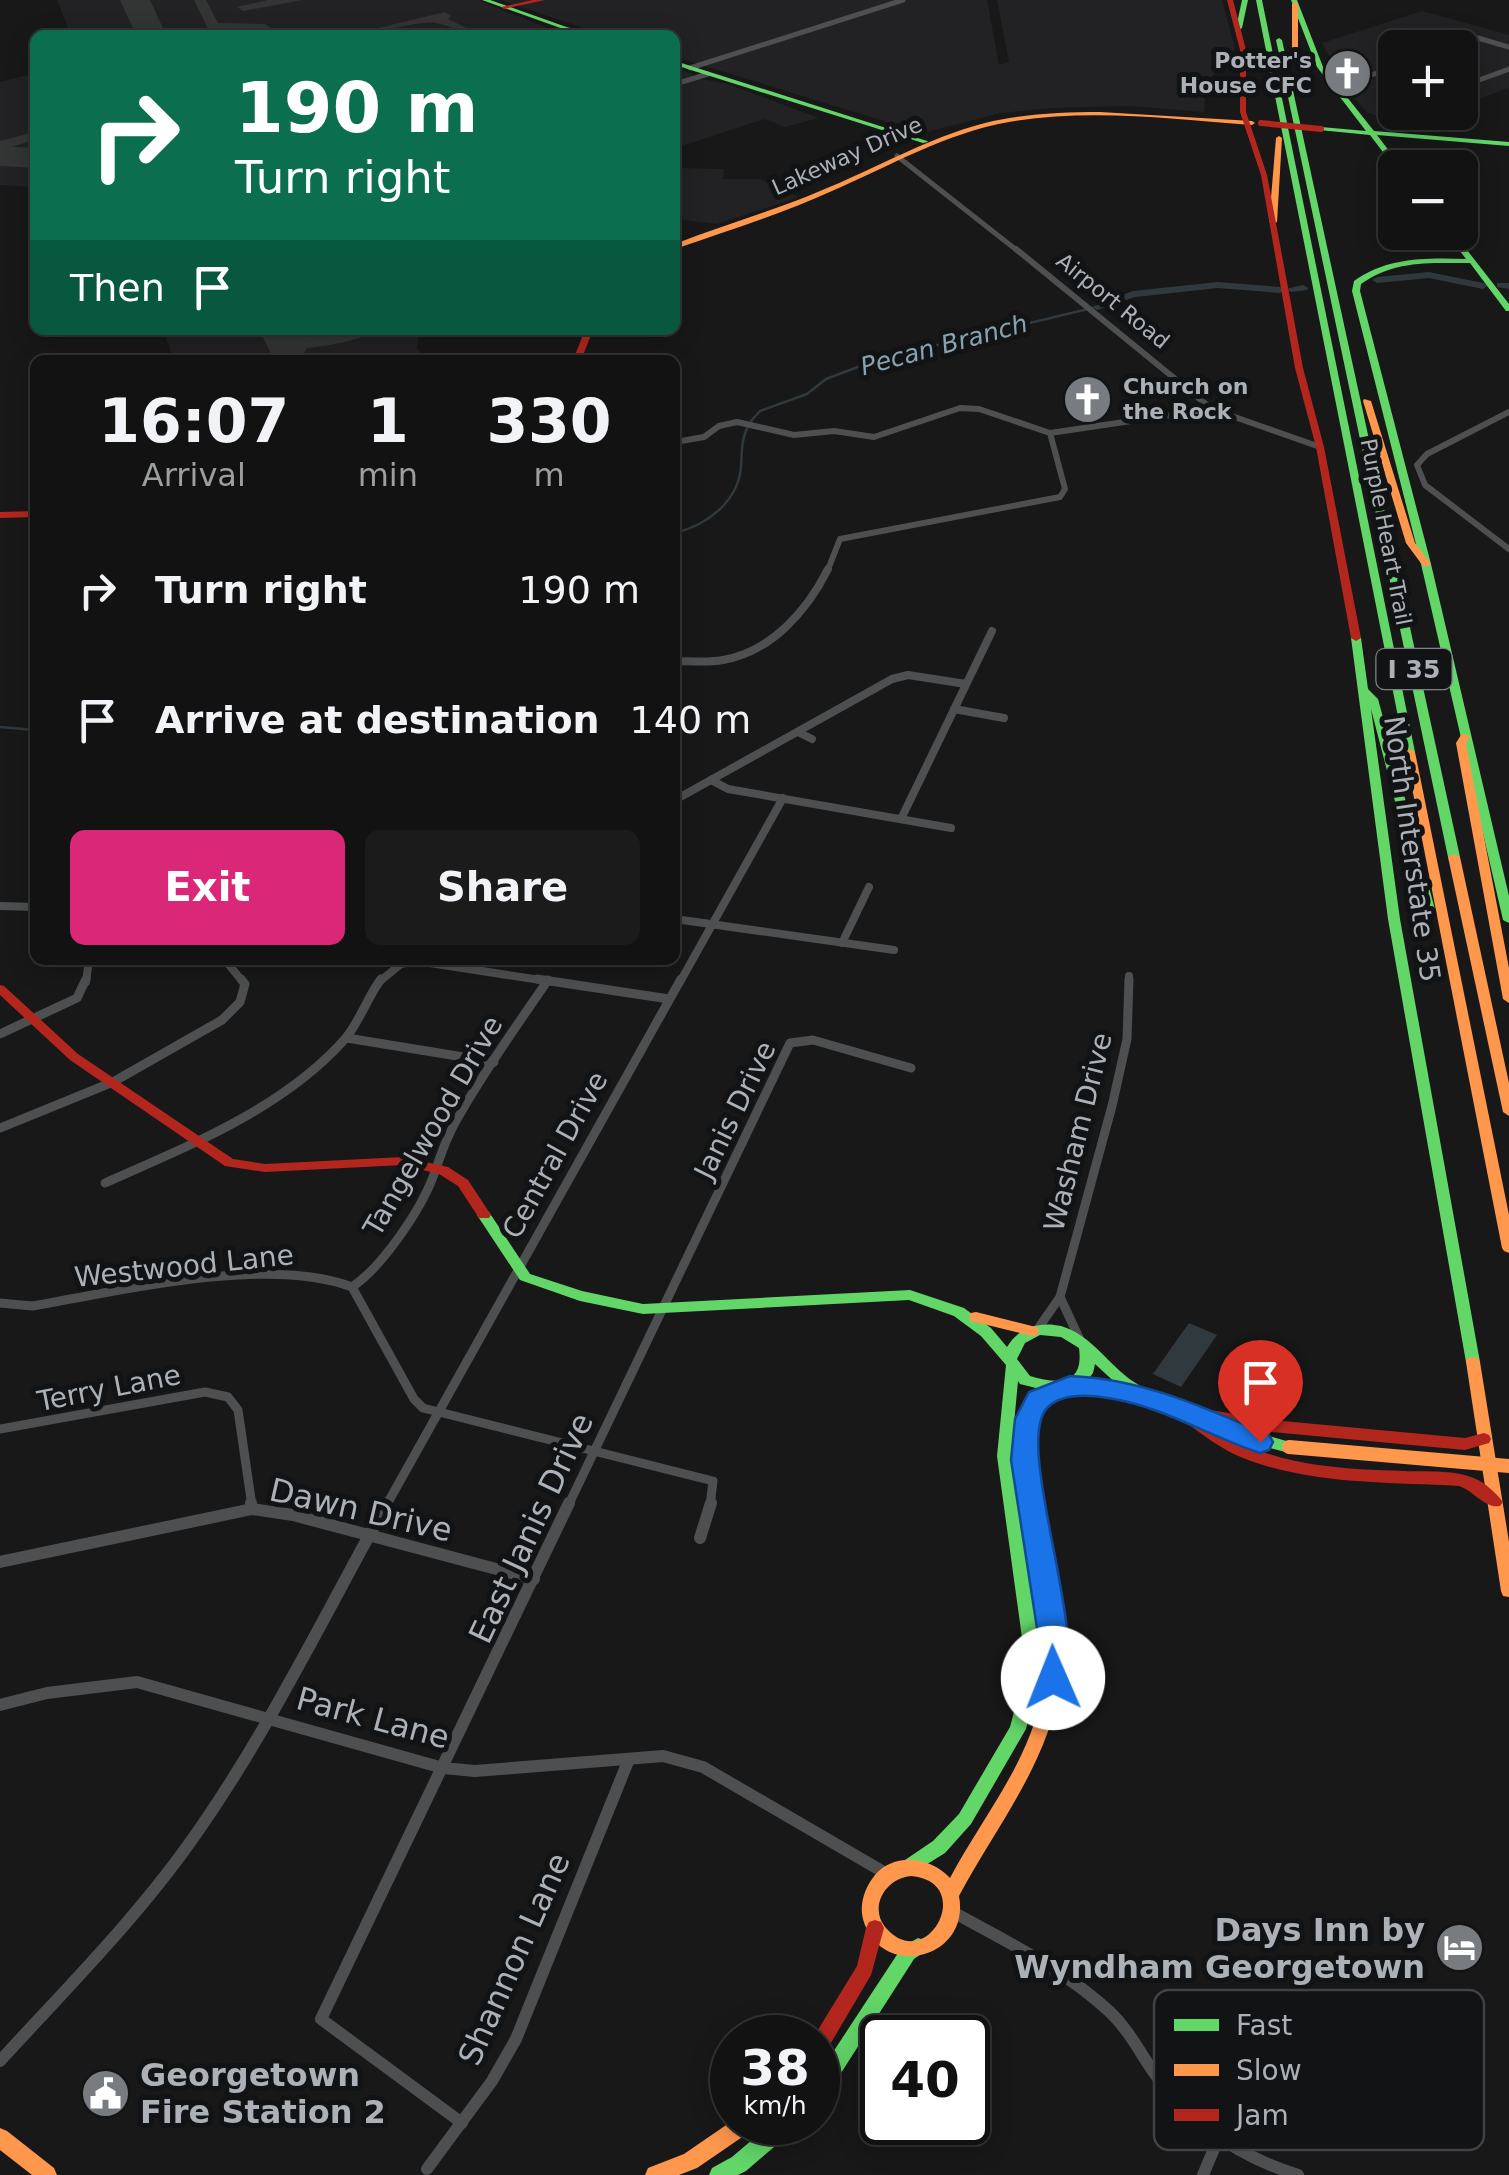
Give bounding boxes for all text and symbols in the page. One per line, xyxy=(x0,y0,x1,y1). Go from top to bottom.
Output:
map controls xyxy=(1378,30,1478,250)
button: + xyxy=(1378,30,1478,130)
church icon: Potter's House CFC xyxy=(1321,47,1373,99)
place label: Potter's House CFC xyxy=(1180,48,1312,98)
text: 190 m xyxy=(235,67,478,149)
icon: right xyxy=(70,70,200,200)
street label: Lakeway Drive xyxy=(768,112,926,200)
button: − xyxy=(1378,150,1478,250)
text: Turn right xyxy=(235,151,450,204)
street label: Airport Road xyxy=(1052,248,1174,354)
icon: arrive xyxy=(185,260,240,315)
text: Then xyxy=(70,266,165,310)
water label: Pecan Branch xyxy=(857,309,1031,381)
church icon: Church on the Rock xyxy=(1062,373,1114,425)
place label: Church on the Rock xyxy=(1123,374,1248,424)
text: 16:07 xyxy=(98,386,289,456)
text: 1 xyxy=(367,386,409,456)
text: 330 xyxy=(486,386,612,456)
street label: Purple Heart Trail xyxy=(1356,437,1416,627)
text: Arrival xyxy=(142,456,246,494)
text: min xyxy=(358,456,418,494)
text: m xyxy=(533,456,565,494)
icon: right xyxy=(70,563,125,618)
text: Turn right xyxy=(155,568,367,612)
text: 190 m xyxy=(518,568,640,612)
road number: I 35 xyxy=(1376,649,1452,689)
icon: arrive xyxy=(70,693,125,748)
text: Arrive at destination xyxy=(155,698,600,742)
text: 140 m xyxy=(630,698,751,742)
street label: North Interstate 35 xyxy=(1377,714,1447,984)
button: Exit xyxy=(70,830,345,945)
button: Share xyxy=(365,830,640,945)
street label: Tangelwood Drive xyxy=(356,1010,509,1243)
street label: Washam Drive xyxy=(1037,1029,1119,1235)
street label: Janis Drive xyxy=(687,1036,783,1186)
street label: Central Drive xyxy=(496,1066,614,1244)
street label: Westwood Lane xyxy=(73,1238,295,1294)
pin xyxy=(1218,1340,1303,1443)
icon: arrive xyxy=(1233,1355,1288,1410)
street label: Terry Lane xyxy=(34,1358,183,1418)
street label: East Janis Drive xyxy=(461,1407,601,1649)
street label: Dawn Drive xyxy=(266,1471,456,1549)
position arrow xyxy=(1001,1626,1105,1730)
street label: Park Lane xyxy=(292,1679,454,1757)
street label: Shannon Lane xyxy=(450,1847,578,2071)
place label: Days Inn by Wyndham Georgetown xyxy=(1014,1911,1425,1986)
hotel icon: Days Inn by Wyndham Georgetown xyxy=(1434,1922,1486,1974)
legend xyxy=(1154,1990,1484,2150)
text: Fast xyxy=(1236,2009,1292,2042)
speed limit sign: 40 xyxy=(860,2015,990,2145)
text: 38 xyxy=(740,2039,810,2097)
text: Slow xyxy=(1236,2054,1302,2087)
place label: Georgetown Fire Station 2 xyxy=(140,2056,386,2131)
public building icon: Georgetown Fire Station 2 xyxy=(79,2067,131,2119)
text: km/h xyxy=(743,2091,807,2120)
text: Jam xyxy=(1234,2099,1289,2132)

